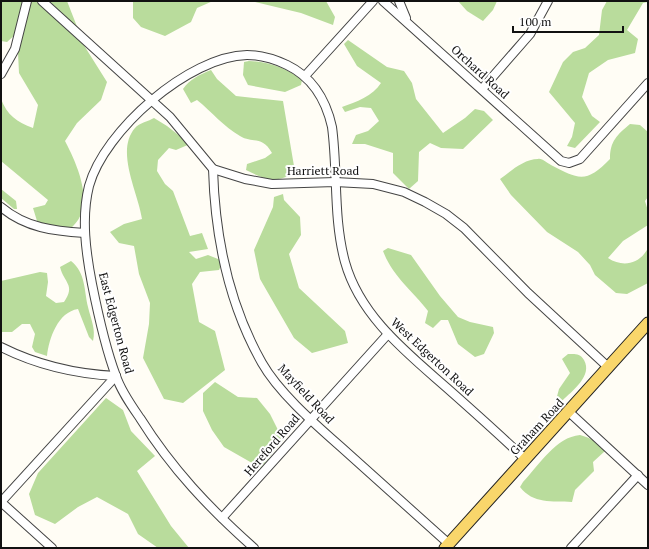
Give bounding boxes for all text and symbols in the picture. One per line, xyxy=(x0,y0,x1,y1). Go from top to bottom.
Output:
scale bar xyxy=(513,8,623,34)
text: 100 m xyxy=(519,14,552,29)
street label: Orchard Road xyxy=(448,42,513,102)
street label: Harriett Road xyxy=(287,163,359,178)
street label: East Edgerton Road xyxy=(96,271,137,375)
street label: West Edgerton Road xyxy=(388,314,477,399)
street label: Mayfield Road xyxy=(275,361,338,427)
street label: Graham Road xyxy=(507,395,567,458)
street label: Hereford Road xyxy=(241,410,303,479)

